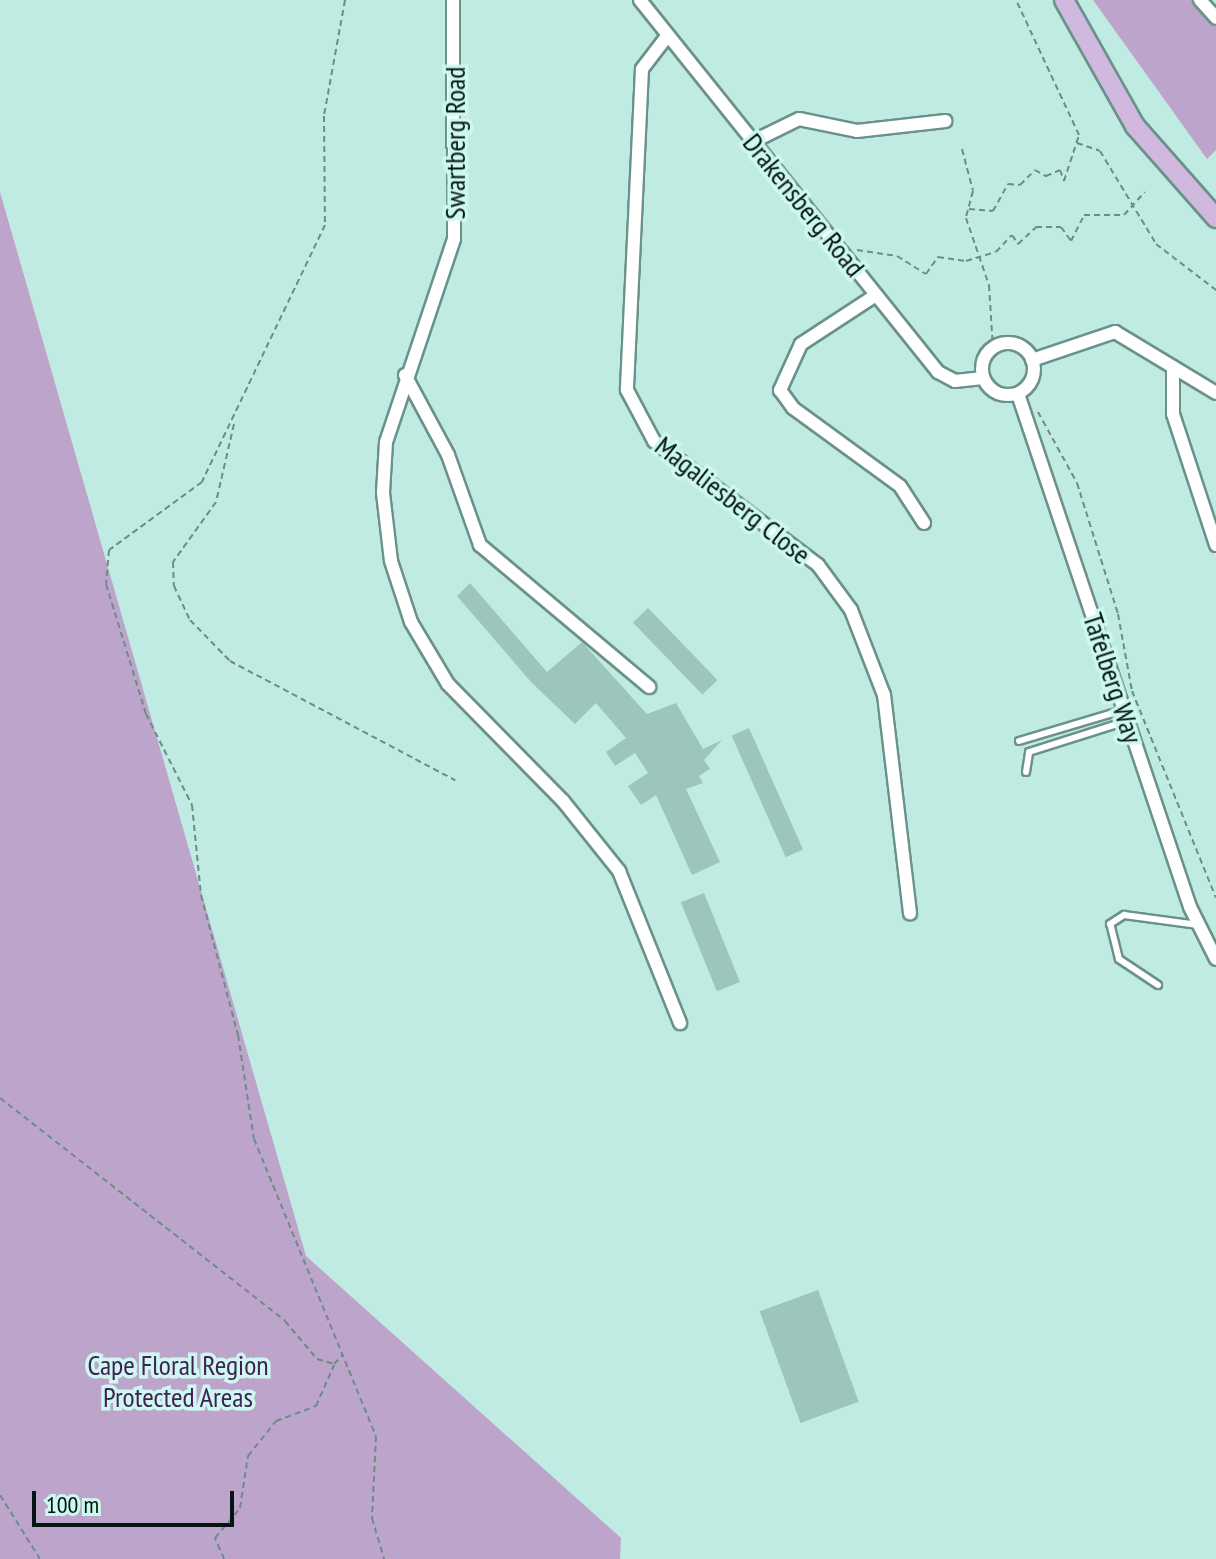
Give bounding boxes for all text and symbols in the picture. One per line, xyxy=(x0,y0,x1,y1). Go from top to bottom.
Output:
street label: Swartberg Road xyxy=(438,67,472,219)
street label: Drakensberg Road xyxy=(736,127,872,283)
street label: Magaliesberg Close xyxy=(649,429,817,571)
street label: Tafelberg Way xyxy=(1076,608,1150,748)
park label: Cape Floral Region Protected Areas xyxy=(87,1348,269,1414)
scale bar xyxy=(36,1475,238,1525)
text: 100 m xyxy=(46,1489,99,1520)

